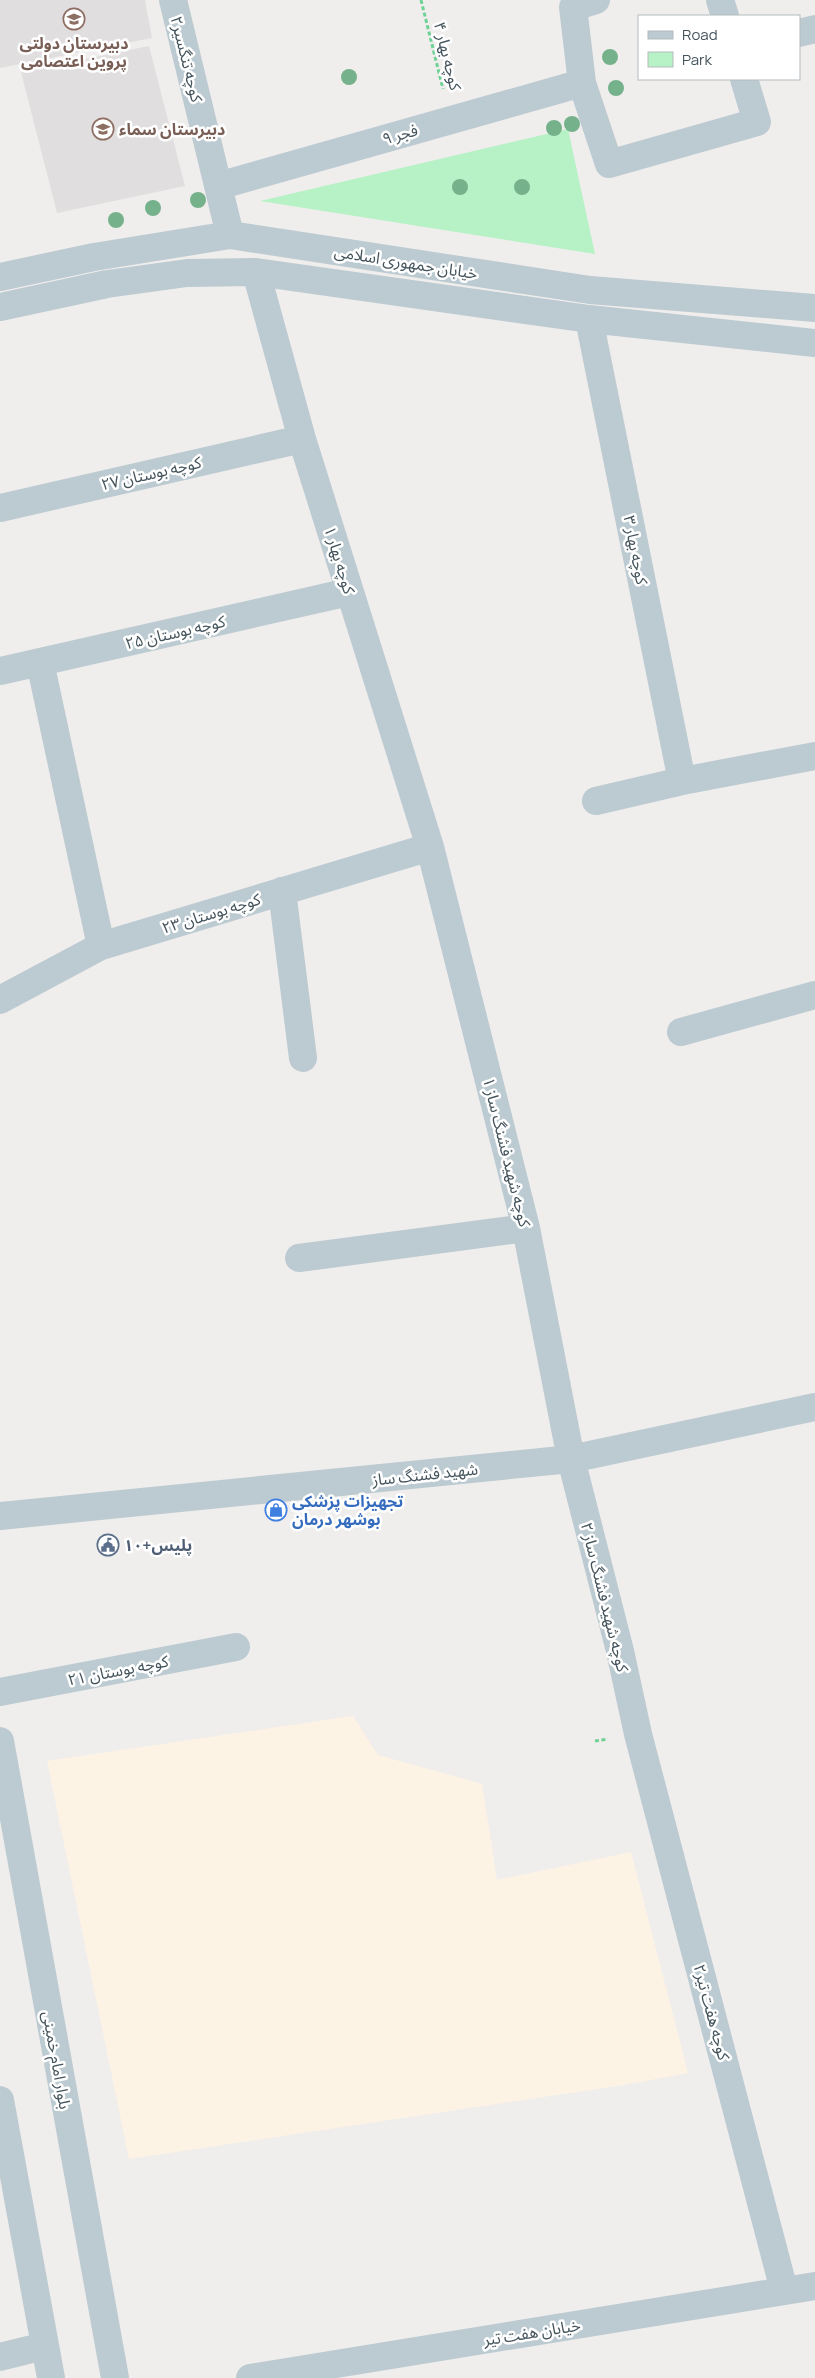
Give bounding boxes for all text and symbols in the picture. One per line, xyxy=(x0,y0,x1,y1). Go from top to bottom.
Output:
school or university icon: دبیرستان دولتی پروین اعتصامی xyxy=(62,7,86,31)
street label: کوچه تنگسیر۲ xyxy=(166,14,208,105)
legend xyxy=(638,15,800,80)
street label: کوچه بهار ۴ xyxy=(429,19,467,93)
text: Road xyxy=(682,24,718,45)
place label: دبیرستان دولتی پروین اعتصامی xyxy=(20,32,128,72)
text: Park xyxy=(682,49,712,70)
school or university icon: دبیرستان سماء xyxy=(91,117,115,141)
place label: دبیرستان سماء xyxy=(119,118,225,140)
street label: فجر ۹ xyxy=(380,118,420,150)
street label: خیابان جمهوری اسلامی xyxy=(333,240,479,284)
street label: کوچه بوستان ۲۷ xyxy=(99,451,204,495)
street label: کوچه بهار ۳ xyxy=(618,514,654,587)
street label: کوچه بهار ۱ xyxy=(319,523,361,597)
street label: کوچه بوستان ۲۵ xyxy=(123,610,228,654)
street label: کوچه بوستان ۲۳ xyxy=(159,887,263,938)
street label: کوچه شهید فشنگ ساز ۱ xyxy=(478,1075,536,1229)
street label: شهید فشنگ ساز xyxy=(370,1457,479,1491)
place label: تجهیزات پزشکی بوشهر درمان xyxy=(292,1490,403,1530)
shop icon: تجهیزات پزشکی بوشهر درمان xyxy=(264,1498,288,1522)
street label: کوچه شهید فشنگ ساز ۲ xyxy=(576,1520,634,1674)
public building icon: پلیس+۱۰ xyxy=(96,1533,120,1557)
place label: پلیس+۱۰ xyxy=(124,1534,192,1556)
street label: کوچه بوستان ۲۱ xyxy=(66,1649,171,1691)
street label: کوچه هفت تیر۲ xyxy=(689,1962,735,2063)
street label: بلوار امام خمینی xyxy=(36,2009,76,2111)
street label: خیابان هفت تیر xyxy=(481,2313,582,2351)

